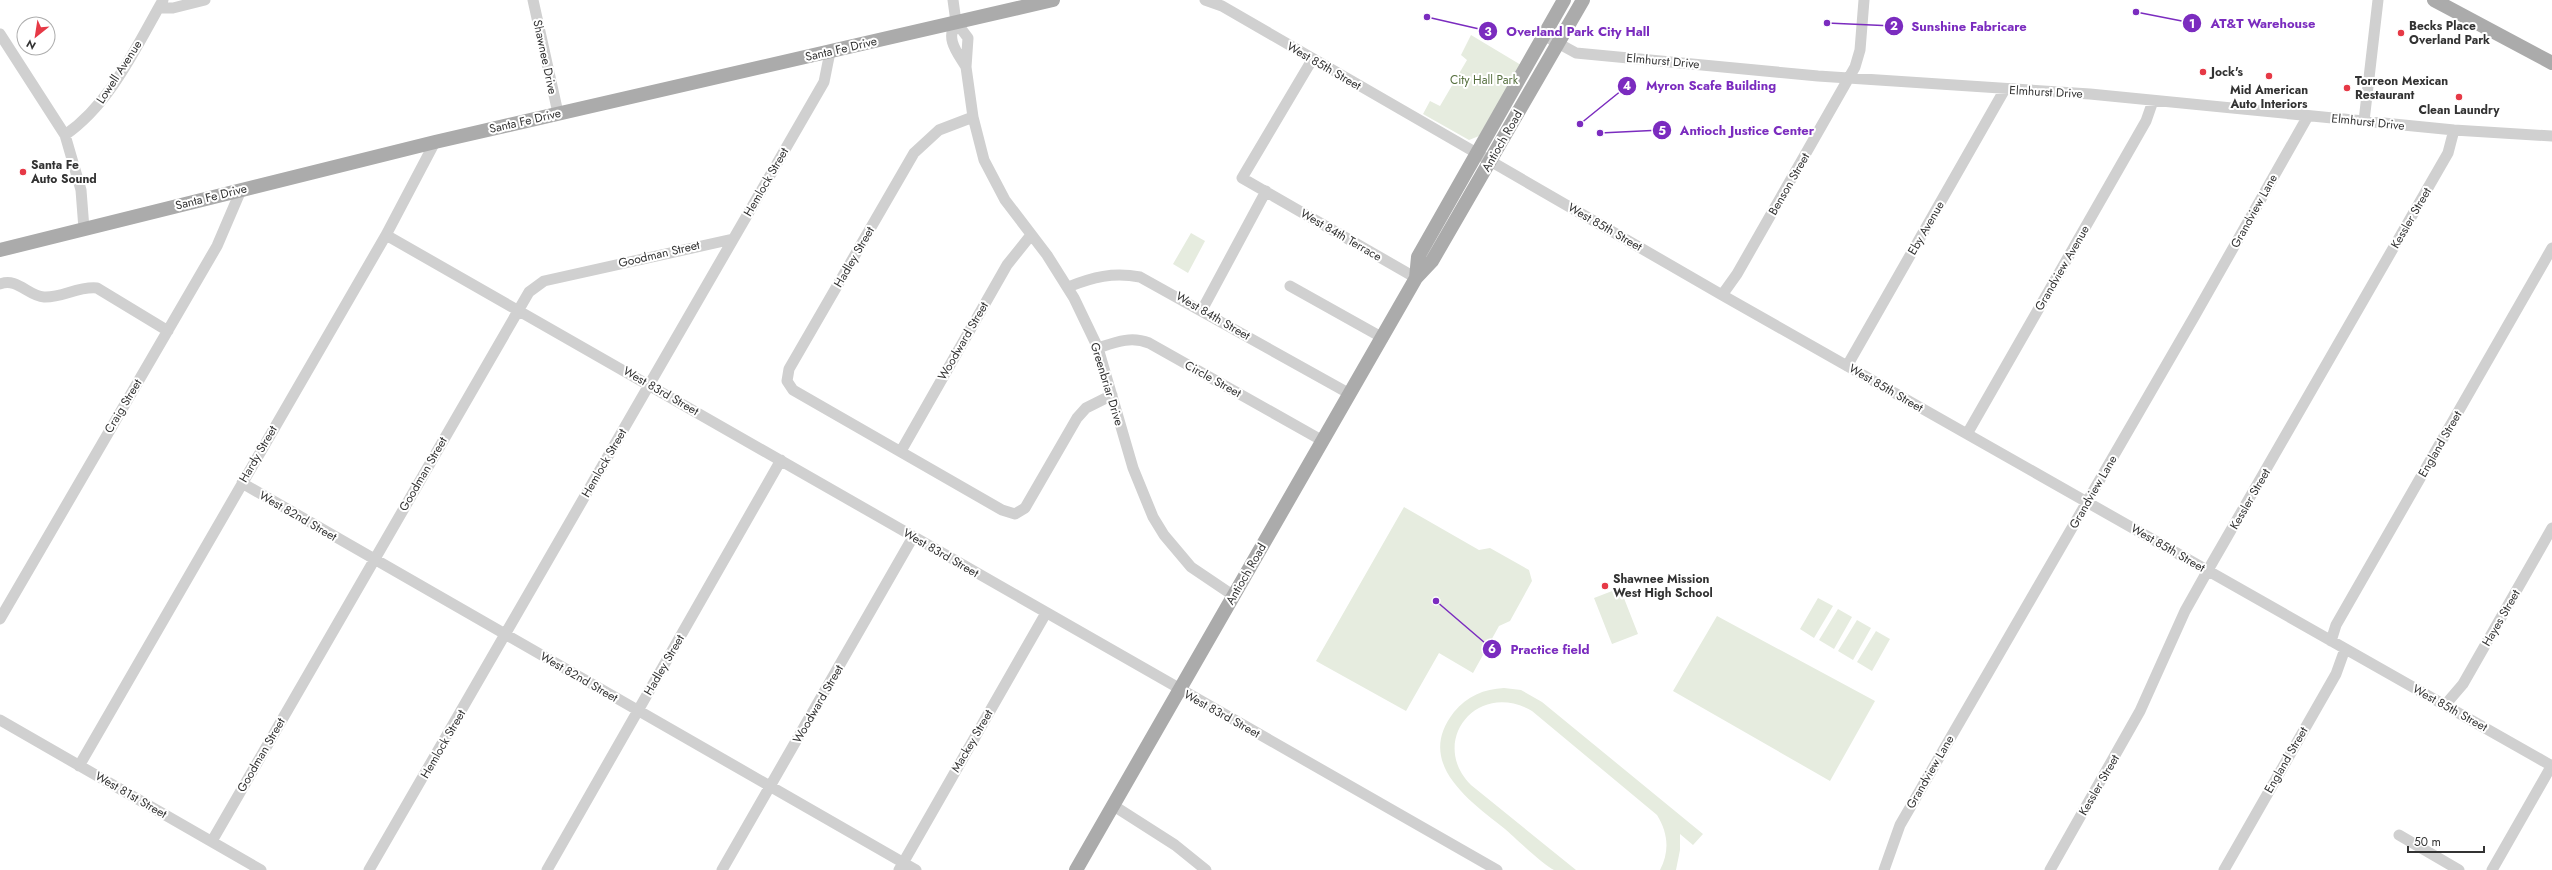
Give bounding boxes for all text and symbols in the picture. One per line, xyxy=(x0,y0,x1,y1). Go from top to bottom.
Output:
callout: AT&T Warehouse xyxy=(2182,11,2323,36)
callout: Sunshine Fabricare xyxy=(1884,14,2035,39)
text: AT&T Warehouse xyxy=(2210,14,2316,33)
text: 1 xyxy=(2189,15,2195,33)
north arrow xyxy=(16,16,56,56)
text: 2 xyxy=(1890,17,1898,35)
text: Sunshine Fabricare xyxy=(1911,17,2027,36)
place label: Becks Place Overland Park xyxy=(2409,17,2490,49)
street label: Shawnee Drive xyxy=(528,18,562,96)
callout: Overland Park City Hall xyxy=(1478,19,1657,44)
text: Overland Park City Hall xyxy=(1506,22,1650,41)
text: 3 xyxy=(1484,23,1492,41)
marker: Becks Place Overland Park xyxy=(2396,28,2406,38)
street label: Santa Fe Drive xyxy=(803,32,879,66)
text: N xyxy=(23,36,39,54)
street label: Lowell Avenue xyxy=(92,37,146,107)
street label: West 85th Street xyxy=(1283,37,1365,95)
street label: Elmhurst Drive xyxy=(1626,49,1700,73)
place label: Jock's xyxy=(2209,63,2243,81)
marker: Jock's xyxy=(2198,67,2208,77)
park label: City Hall Park xyxy=(1450,71,1519,89)
marker: Mid American Auto Interiors xyxy=(2264,71,2274,81)
place label: Torreon Mexican Restaurant xyxy=(2355,72,2448,104)
callout: Myron Scafe Building xyxy=(1617,73,1784,98)
text: Myron Scafe Building xyxy=(1646,76,1776,95)
text: 4 xyxy=(1623,77,1631,95)
street label: Elmhurst Drive xyxy=(2009,81,2083,103)
place label: Mid American Auto Interiors xyxy=(2229,81,2308,113)
marker: Torreon Mexican Restaurant xyxy=(2342,83,2352,93)
marker: Clean Laundry xyxy=(2454,92,2464,102)
place label: Clean Laundry xyxy=(2418,101,2500,119)
street label: Santa Fe Drive xyxy=(487,104,563,138)
street label: Antioch Road xyxy=(1477,107,1527,175)
street label: Elmhurst Drive xyxy=(2331,109,2405,135)
callout: Antioch Justice Center xyxy=(1652,118,1823,143)
text: Antioch Justice Center xyxy=(1679,121,1815,140)
text: 5 xyxy=(1658,122,1666,140)
street label: Hemlock Street xyxy=(739,144,793,220)
street label: Benson Street xyxy=(1764,149,1814,218)
place label: Santa Fe Auto Sound xyxy=(30,156,97,188)
marker: Santa Fe Auto Sound xyxy=(18,167,28,177)
street label: Grandview Lane xyxy=(2226,171,2282,251)
street label: Santa Fe Drive xyxy=(173,179,249,215)
street label: Kessler Street xyxy=(2386,184,2436,252)
street label: West 85th Street xyxy=(1564,198,1646,256)
street label: Eby Avenue xyxy=(1903,198,1949,258)
street label: West 84th Terrace xyxy=(1297,204,1385,266)
street label: Grandview Avenue xyxy=(2030,222,2094,314)
street label: Hadley Street xyxy=(829,223,879,291)
street label: Goodman Street xyxy=(617,236,702,272)
street label: West 84th Street xyxy=(1172,287,1254,345)
street label: Woodward Street xyxy=(933,298,993,384)
street label: Greenbriar Drive xyxy=(1086,340,1128,428)
street label: Circle Street xyxy=(1181,356,1245,402)
street label: West 85th Street xyxy=(1845,359,1927,417)
street label: West 83rd Street xyxy=(620,362,702,420)
street label: Craig Street xyxy=(100,375,146,436)
street label: England Street xyxy=(2414,408,2466,480)
street label: Hardy Street xyxy=(234,422,282,486)
street label: Hemlock Street xyxy=(577,425,631,501)
street label: Goodman Street xyxy=(394,434,452,514)
street label: Grandview Lane xyxy=(2065,452,2121,532)
street label: Kessler Street xyxy=(2225,465,2275,533)
street label: West 82nd Street xyxy=(256,486,340,546)
street label: West 85th Street xyxy=(2127,519,2209,577)
street label: West 83rd Street xyxy=(900,524,982,582)
street label: Antioch Road xyxy=(1221,540,1271,608)
place label: Shawnee Mission West High School xyxy=(1613,570,1713,602)
marker: Shawnee Mission West High School xyxy=(1600,581,1610,591)
street label: Hayes Street xyxy=(2478,586,2525,650)
street label: Hadley Street xyxy=(639,631,689,699)
callout: Practice field xyxy=(1482,637,1597,662)
text: 6 xyxy=(1488,640,1496,658)
text: Practice field xyxy=(1510,640,1590,659)
street label: West 82nd Street xyxy=(537,647,621,707)
street label: Woodward Street xyxy=(788,661,848,747)
street label: West 85th Street xyxy=(2409,680,2491,736)
street label: West 83rd Street xyxy=(1181,686,1264,742)
street label: Hemlock Street xyxy=(416,706,470,782)
street label: Mackey Street xyxy=(947,706,997,776)
street label: Goodman Street xyxy=(232,715,290,795)
street label: England Street xyxy=(2260,724,2312,796)
street label: Grandview Lane xyxy=(1902,732,1958,812)
street label: Kessler Street xyxy=(2074,751,2124,819)
street label: West 81st Street xyxy=(92,767,170,823)
scale bar xyxy=(2408,828,2484,854)
text: 50 m xyxy=(2414,833,2441,851)

